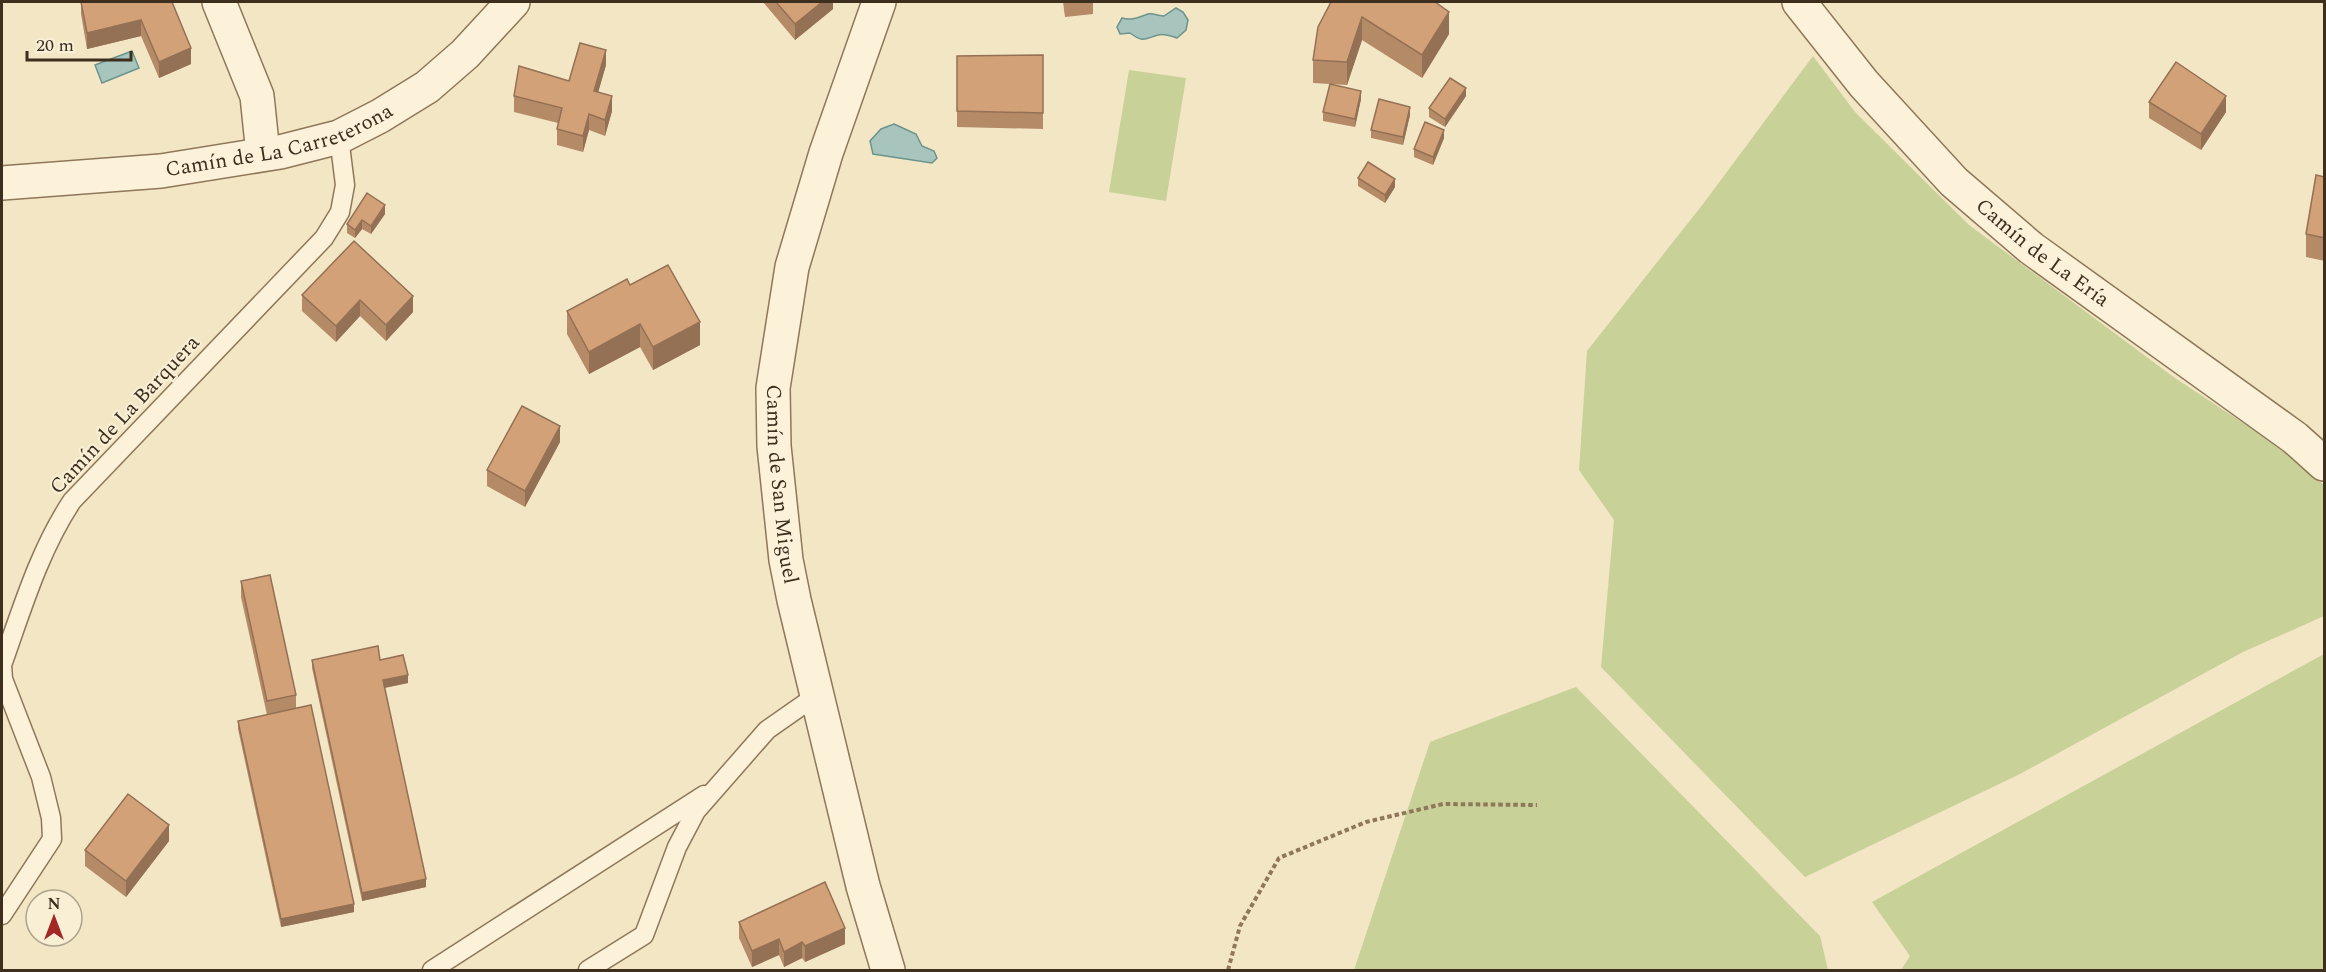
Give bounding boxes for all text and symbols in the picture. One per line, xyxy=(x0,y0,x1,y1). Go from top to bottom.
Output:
scale bar xyxy=(27,24,130,62)
text: 20 m xyxy=(36,32,74,59)
street label: Camín de La Carreterona xyxy=(163,95,400,186)
street label: Camín de La Ería xyxy=(1968,191,2117,316)
street label: Camín de La Barquera xyxy=(42,327,208,502)
street label: Camín de San Miguel xyxy=(757,384,806,587)
north arrow xyxy=(24,888,84,948)
text: N xyxy=(47,892,61,916)

